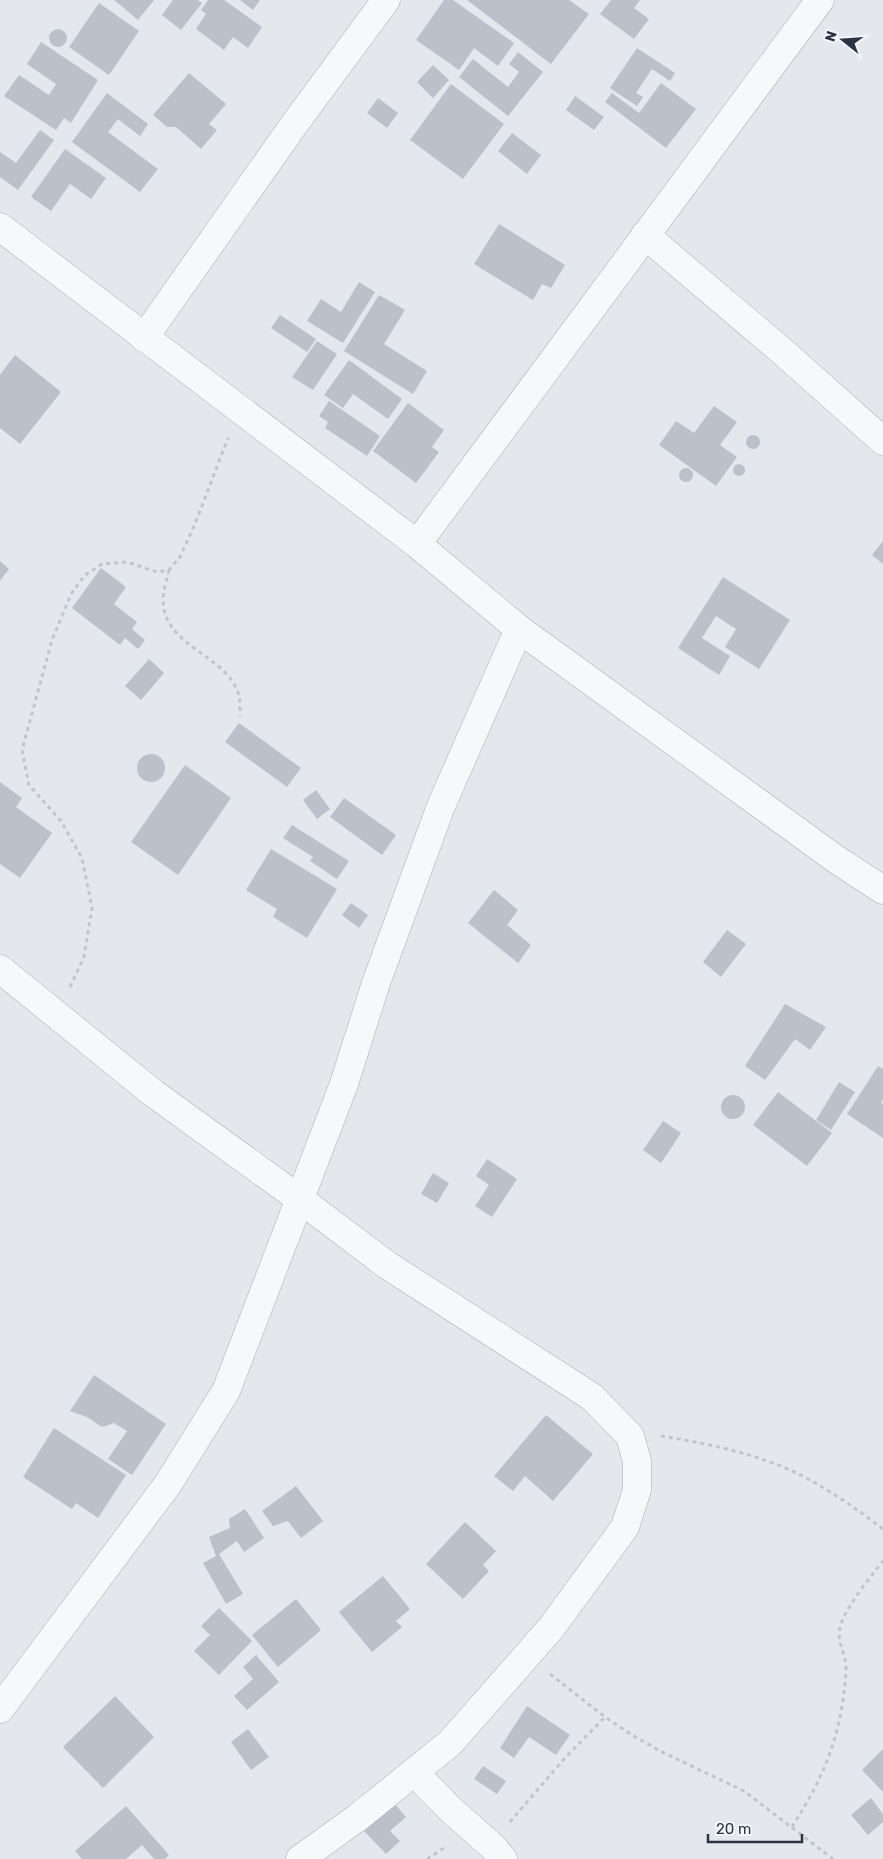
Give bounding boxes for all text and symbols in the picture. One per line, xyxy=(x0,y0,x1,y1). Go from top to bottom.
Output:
north arrow xyxy=(818,15,868,65)
text: N xyxy=(821,29,841,44)
scale bar xyxy=(708,1812,802,1844)
text: 20 m xyxy=(716,1820,751,1838)

